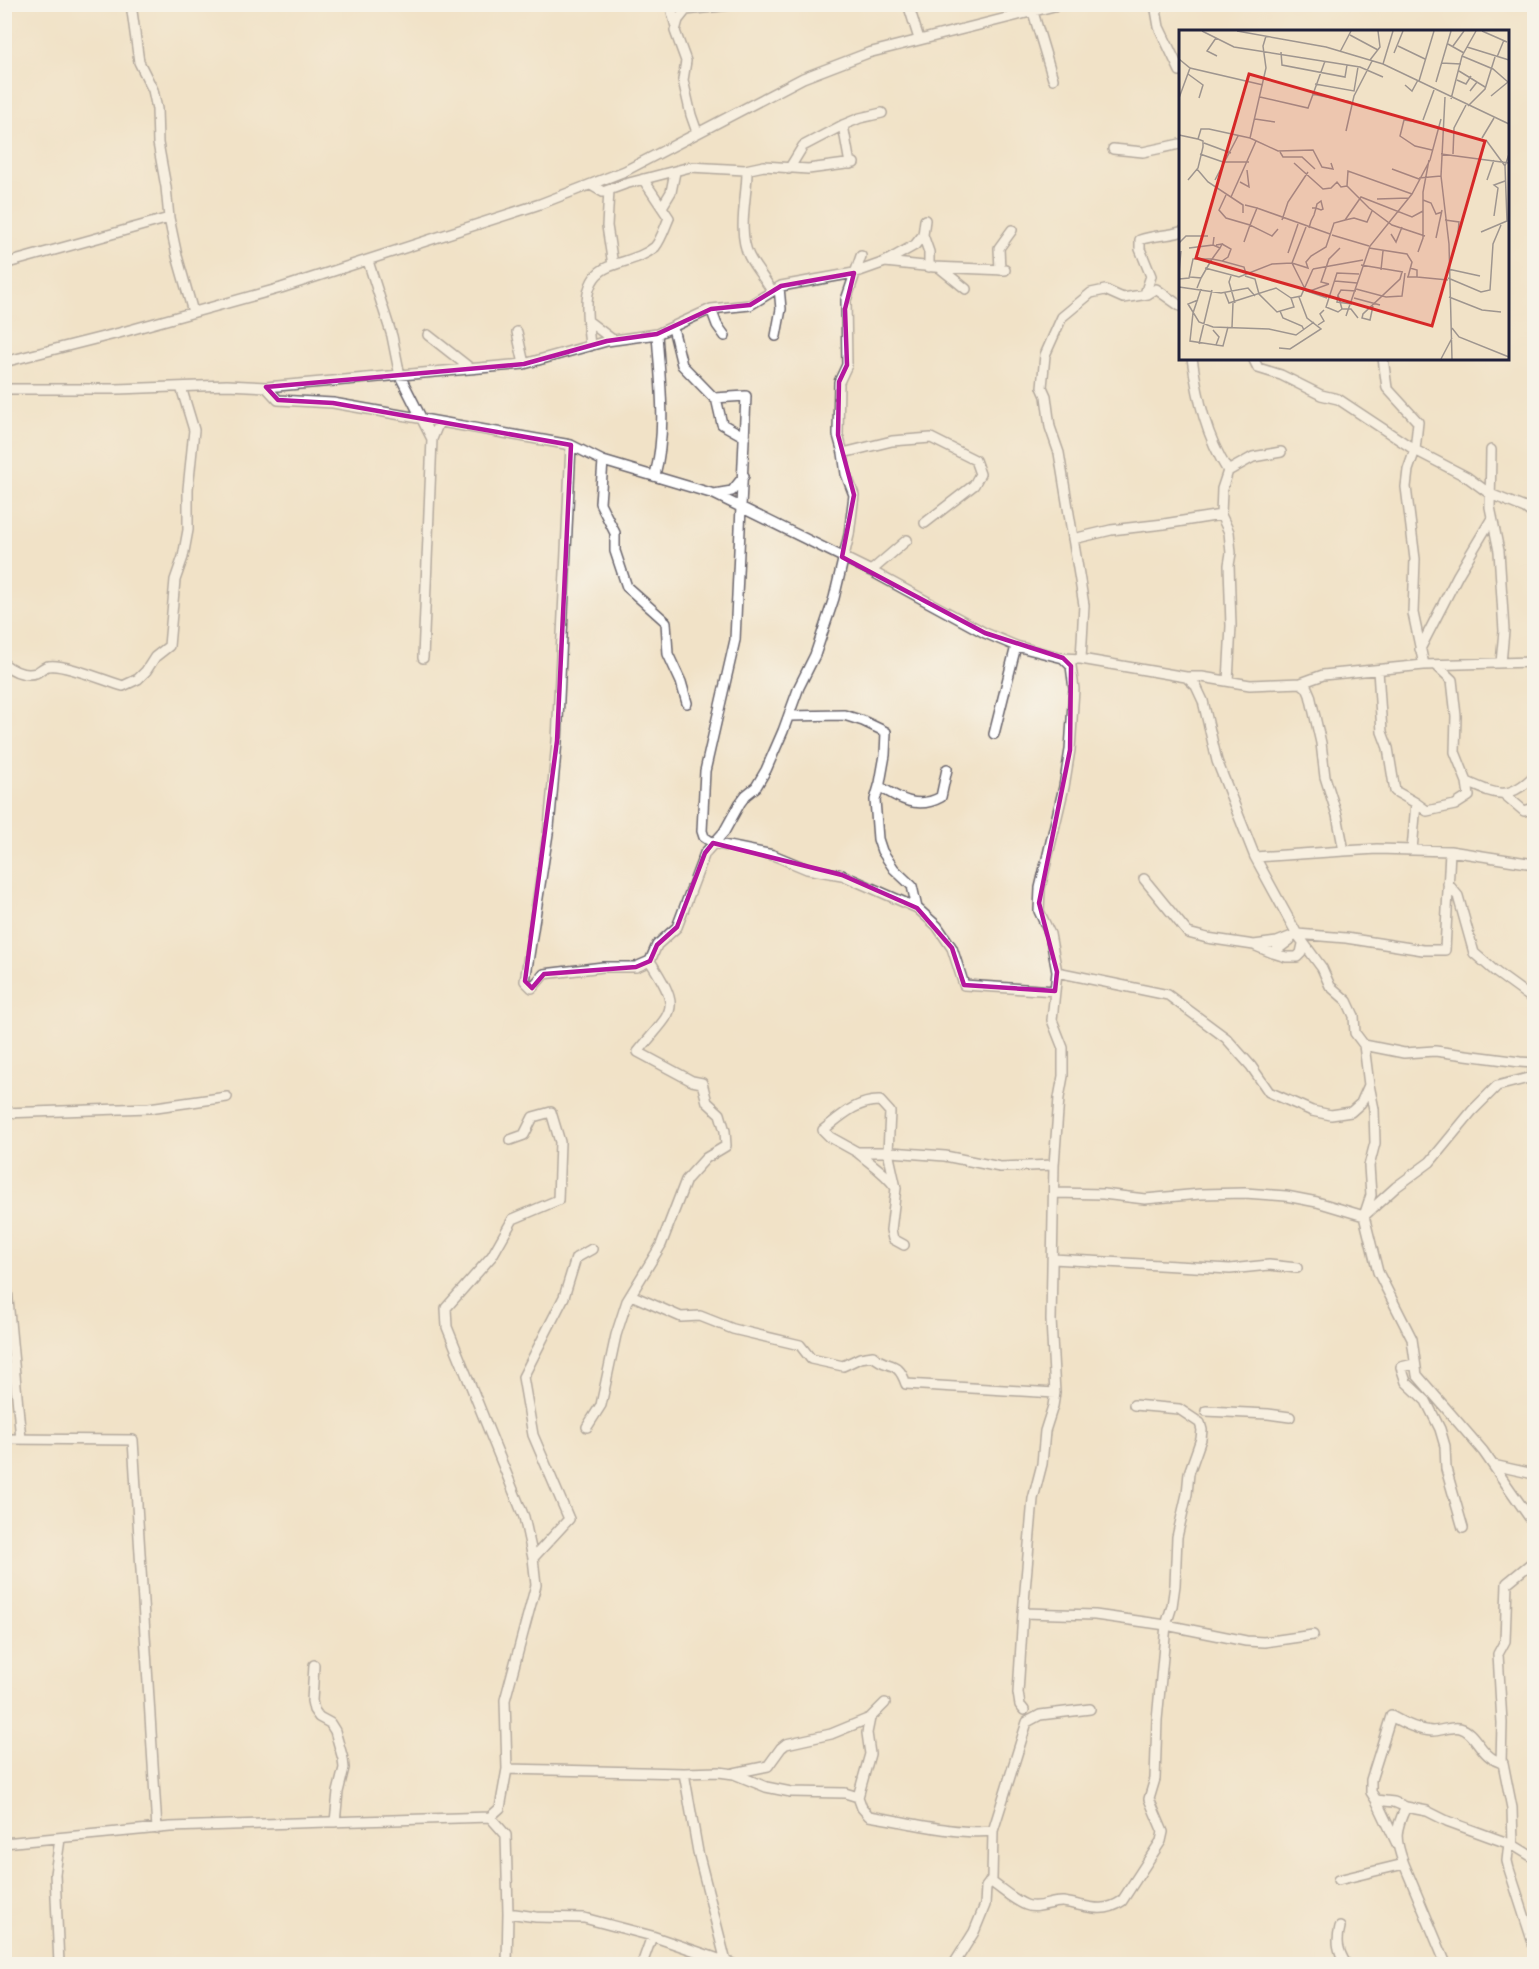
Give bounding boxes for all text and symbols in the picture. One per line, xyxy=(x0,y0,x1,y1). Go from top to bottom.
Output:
inset map xyxy=(1179,30,1509,360)

